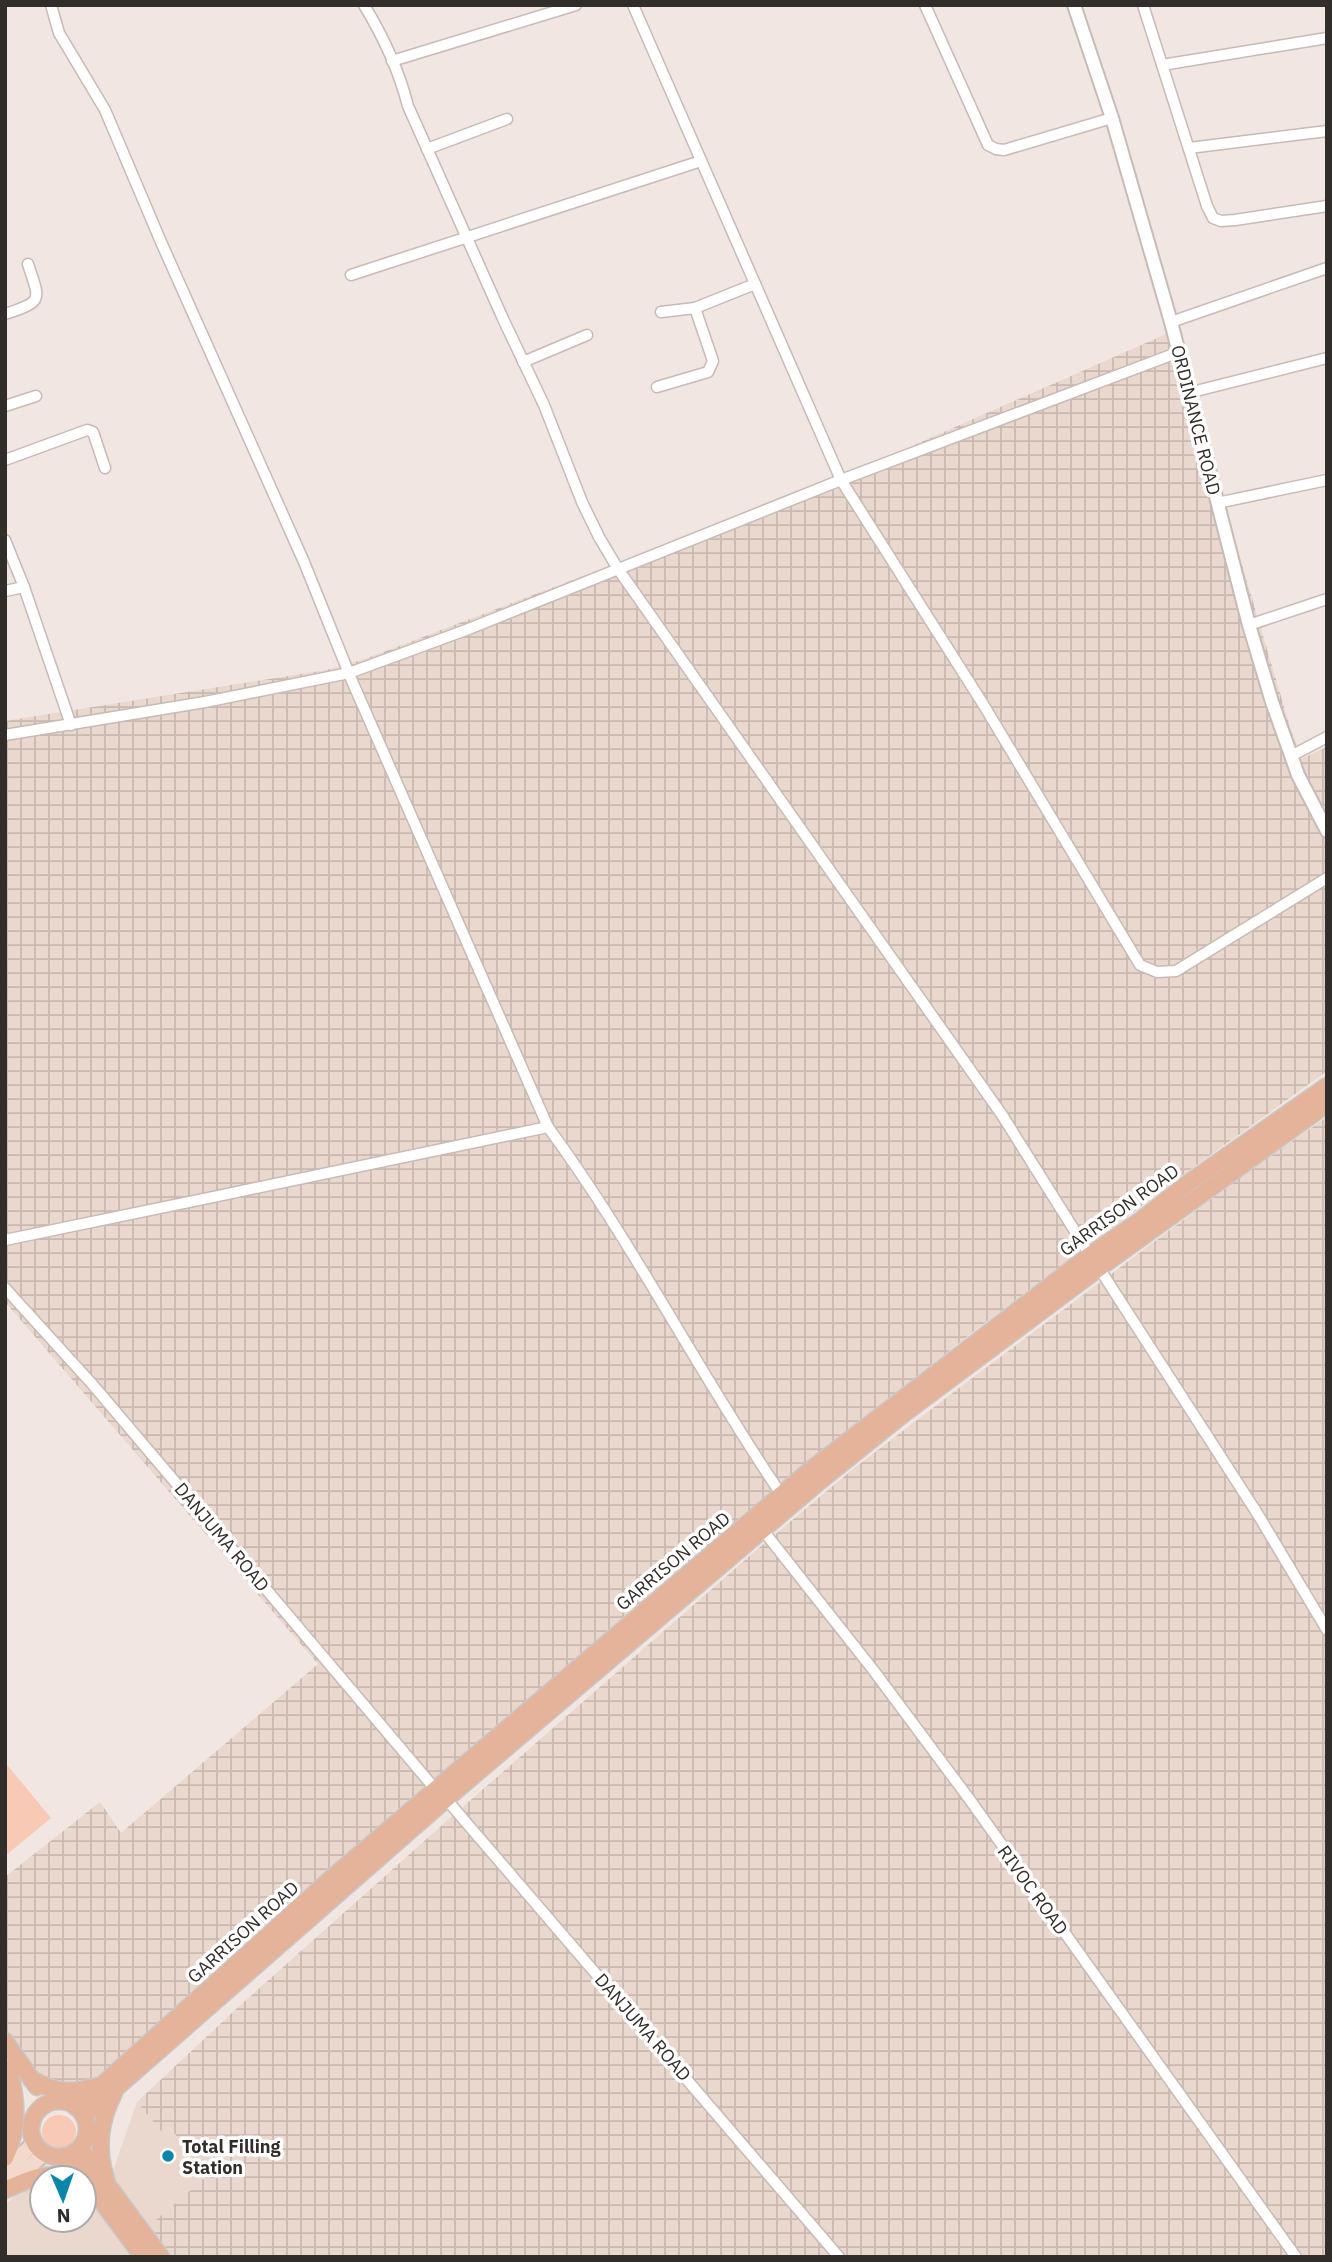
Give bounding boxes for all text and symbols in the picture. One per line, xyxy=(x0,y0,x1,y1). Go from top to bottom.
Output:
street label: ORDINANCE ROAD xyxy=(1166,343,1226,497)
street label: GARRISON ROAD xyxy=(1055,1159,1183,1261)
street label: DANJUMA ROAD xyxy=(170,1478,274,1596)
street label: GARRISON ROAD xyxy=(611,1507,735,1615)
street label: RIVOC ROAD xyxy=(993,1841,1073,1939)
street label: GARRISON ROAD xyxy=(183,1876,303,1988)
street label: DANJUMA ROAD xyxy=(590,1968,696,2086)
place label: Total Filling Station xyxy=(182,2135,281,2179)
marker: Total Filling Station xyxy=(160,2148,176,2164)
north arrow xyxy=(28,2164,98,2234)
text: N xyxy=(56,2204,71,2228)

